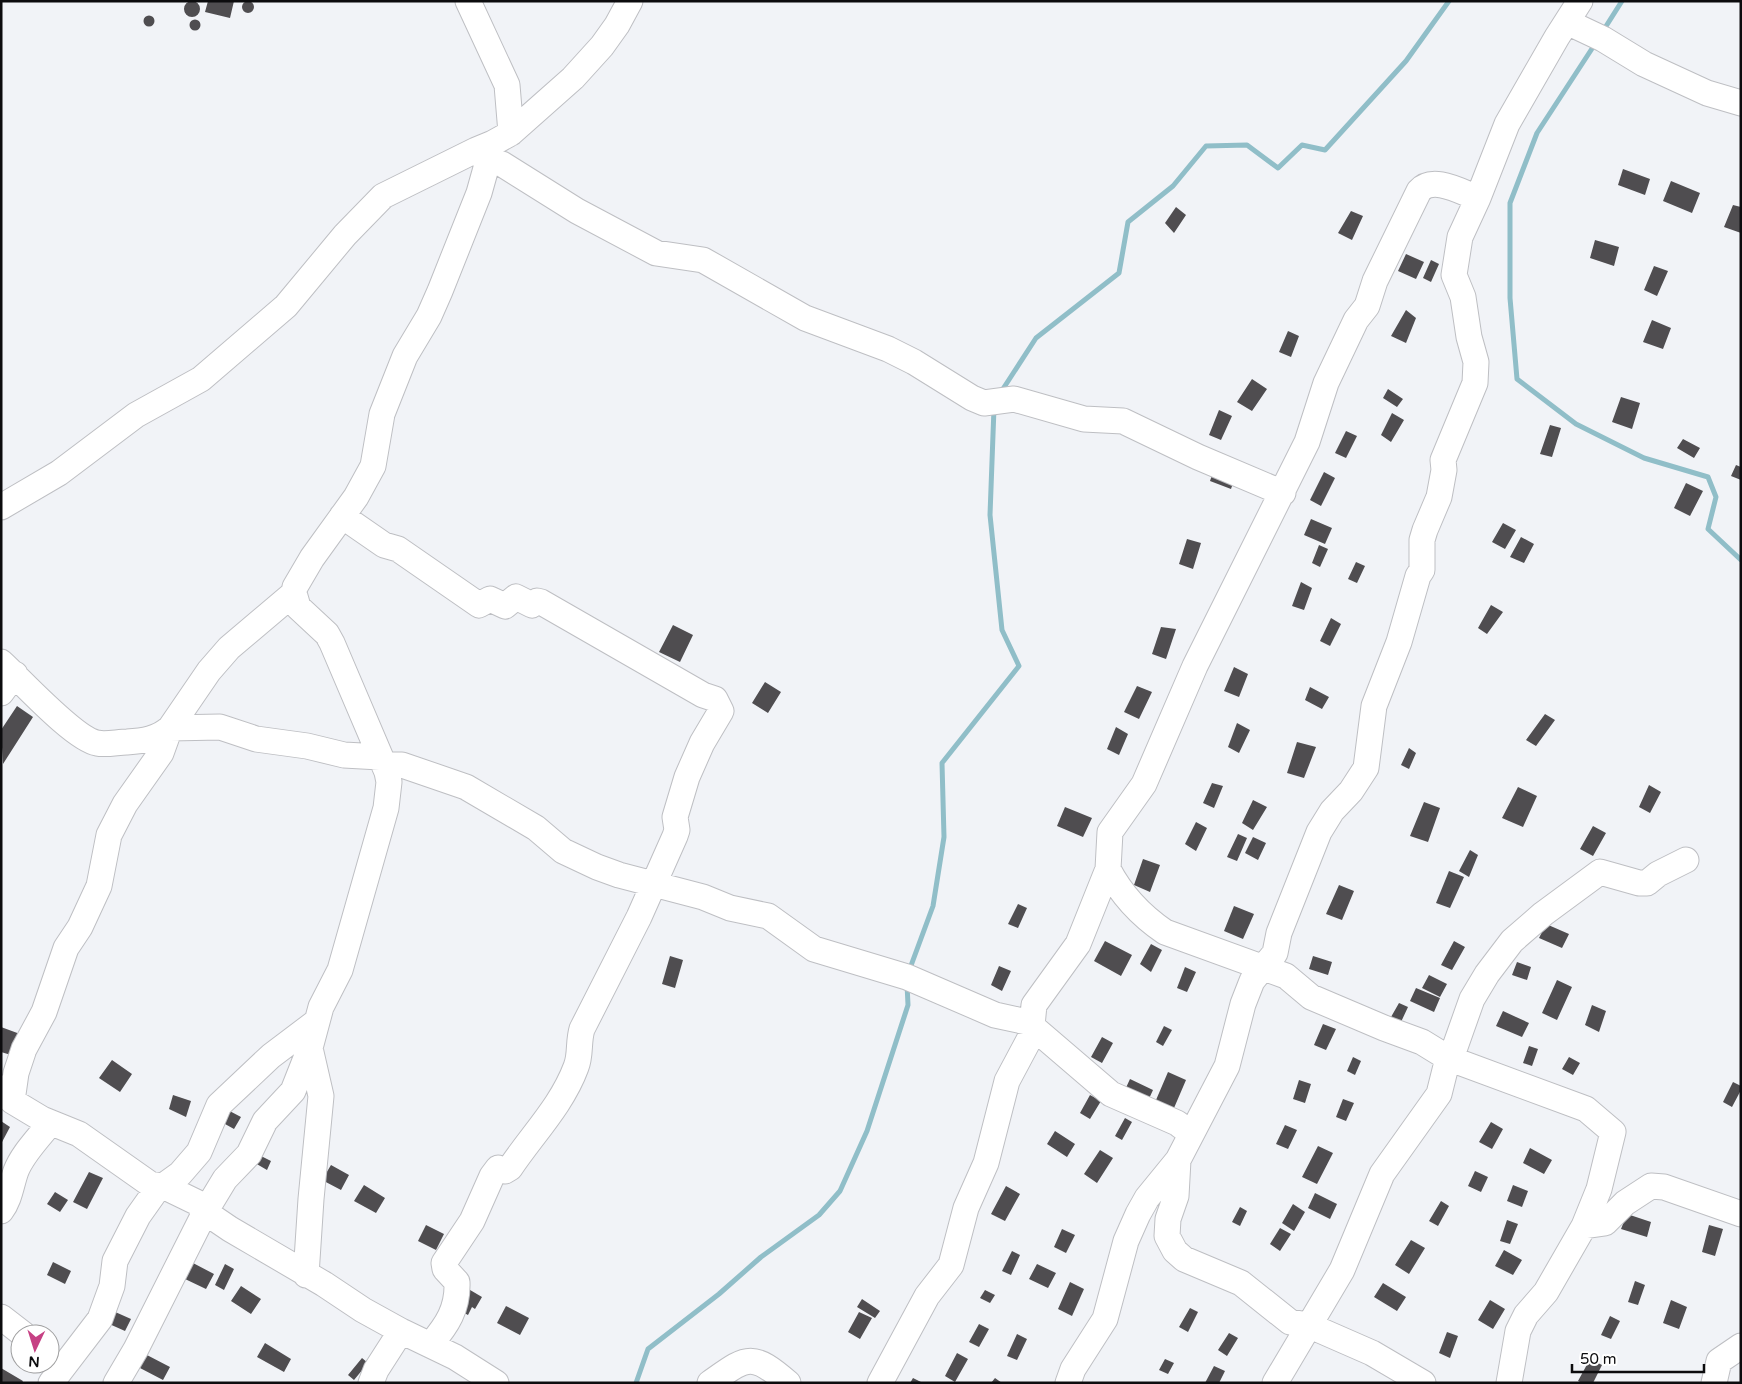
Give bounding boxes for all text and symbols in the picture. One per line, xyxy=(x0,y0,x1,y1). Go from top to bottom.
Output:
north arrow xyxy=(10,1324,60,1374)
scale bar xyxy=(1572,1342,1704,1374)
text: 50 m xyxy=(1580,1350,1617,1368)
text: N xyxy=(28,1353,40,1370)

